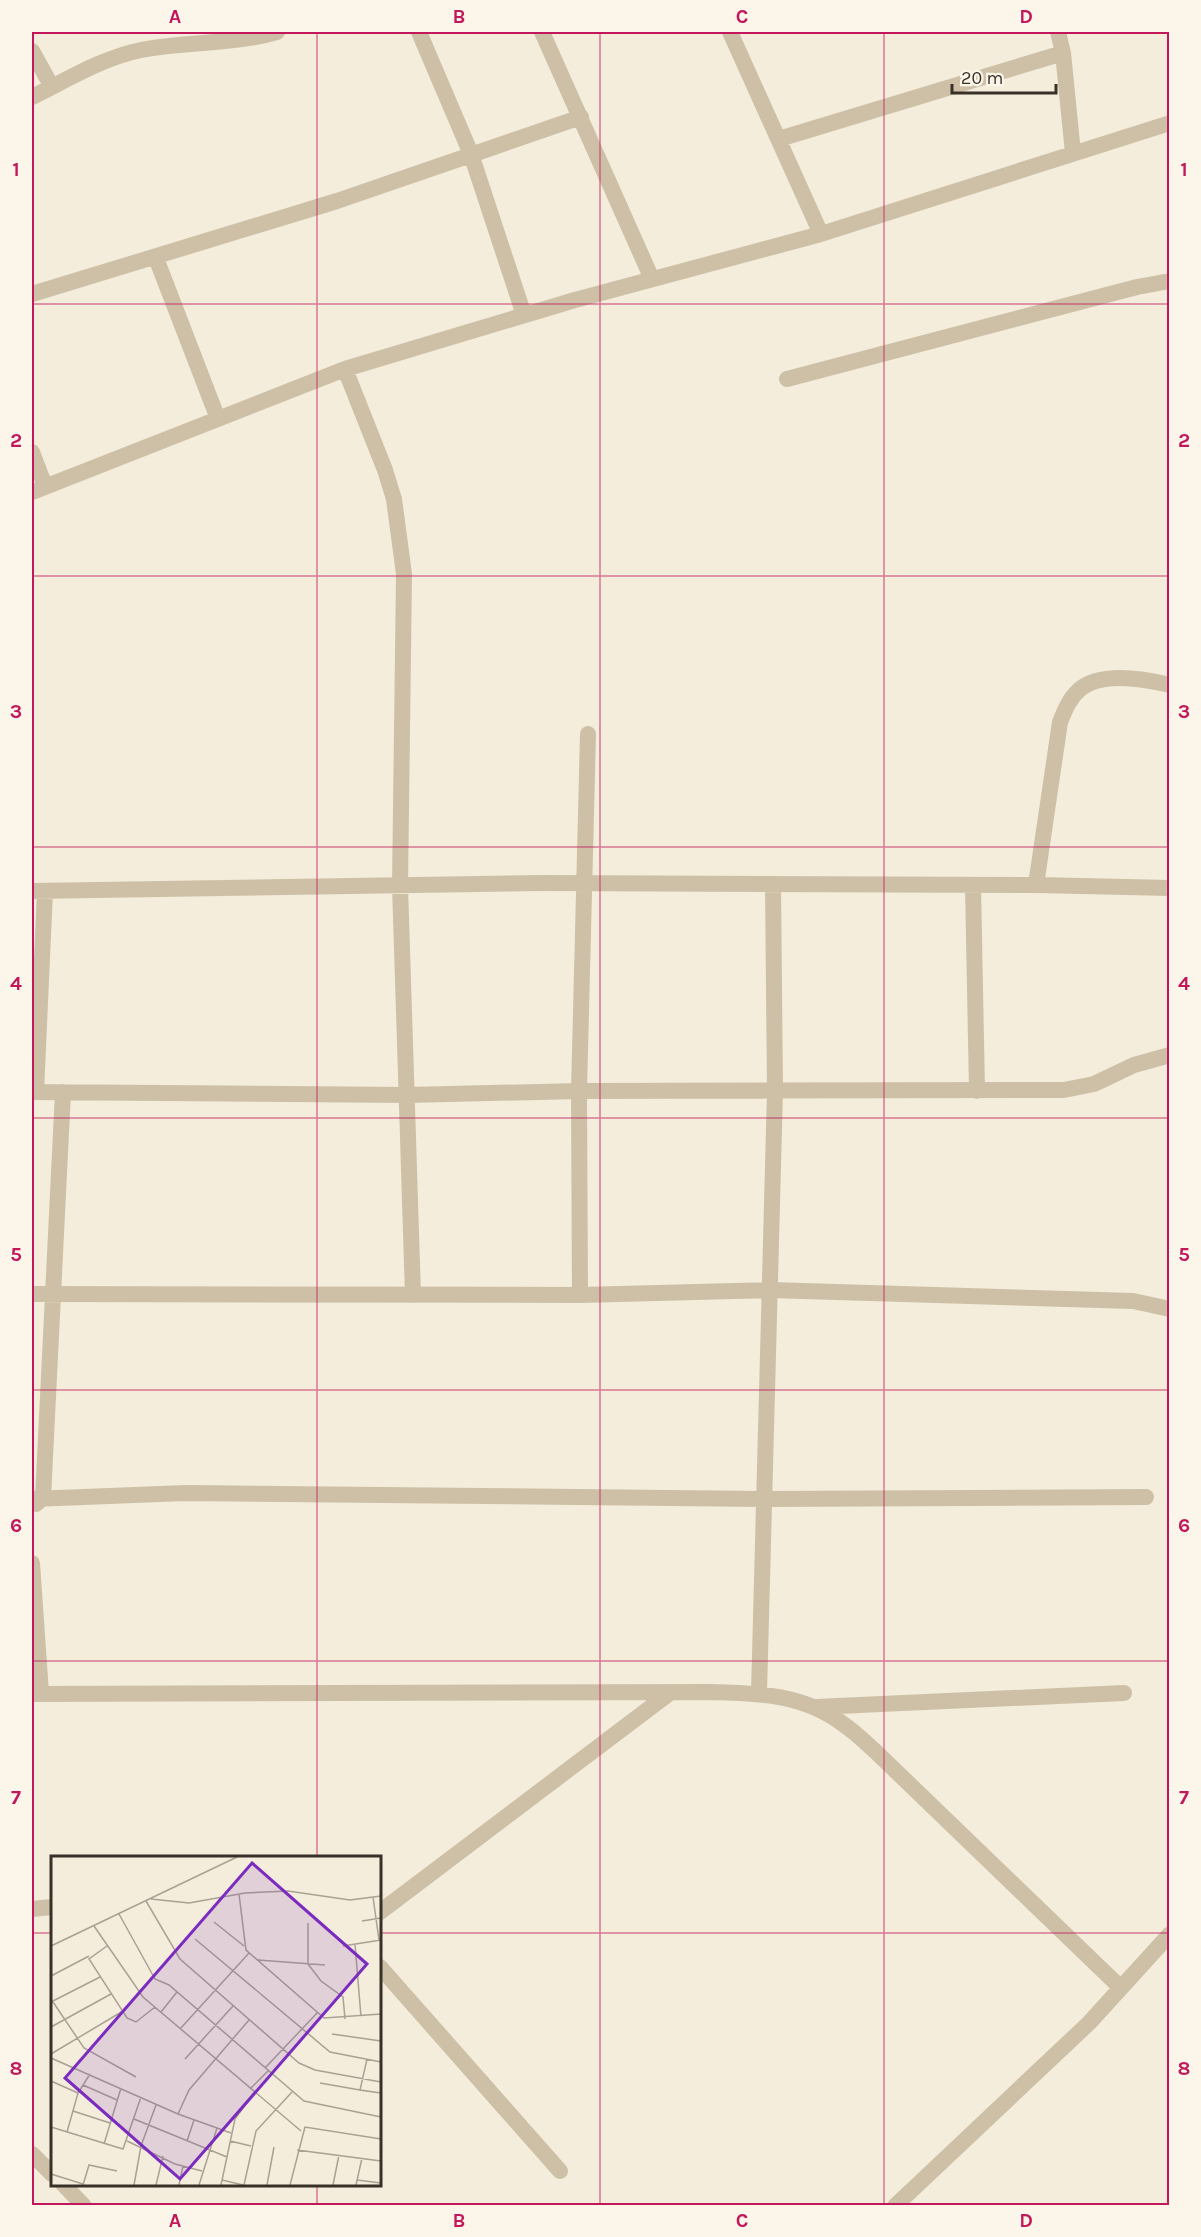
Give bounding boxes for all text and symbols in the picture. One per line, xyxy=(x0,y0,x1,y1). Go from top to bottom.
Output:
text: A xyxy=(169,5,182,28)
text: B xyxy=(453,5,465,28)
text: C xyxy=(736,5,748,28)
text: D xyxy=(1019,5,1033,28)
scale bar xyxy=(952,57,1056,95)
text: 20 m xyxy=(961,67,1003,89)
text: 1 xyxy=(12,158,20,181)
text: 1 xyxy=(1180,158,1188,181)
text: 2 xyxy=(10,429,22,452)
text: 2 xyxy=(1178,429,1190,452)
text: 3 xyxy=(10,700,22,723)
text: 3 xyxy=(1178,700,1190,723)
text: 4 xyxy=(10,972,22,995)
text: 4 xyxy=(1178,972,1190,995)
text: 5 xyxy=(10,1243,22,1266)
text: 5 xyxy=(1178,1243,1190,1266)
text: 6 xyxy=(10,1514,22,1537)
text: 6 xyxy=(1178,1514,1190,1537)
text: 7 xyxy=(11,1786,21,1809)
text: 7 xyxy=(1179,1786,1189,1809)
inset map xyxy=(51,1856,381,2186)
text: 8 xyxy=(10,2057,22,2080)
text: 8 xyxy=(1178,2057,1190,2080)
text: A xyxy=(169,2209,182,2232)
text: B xyxy=(453,2209,465,2232)
text: C xyxy=(736,2209,748,2232)
text: D xyxy=(1019,2209,1033,2232)

